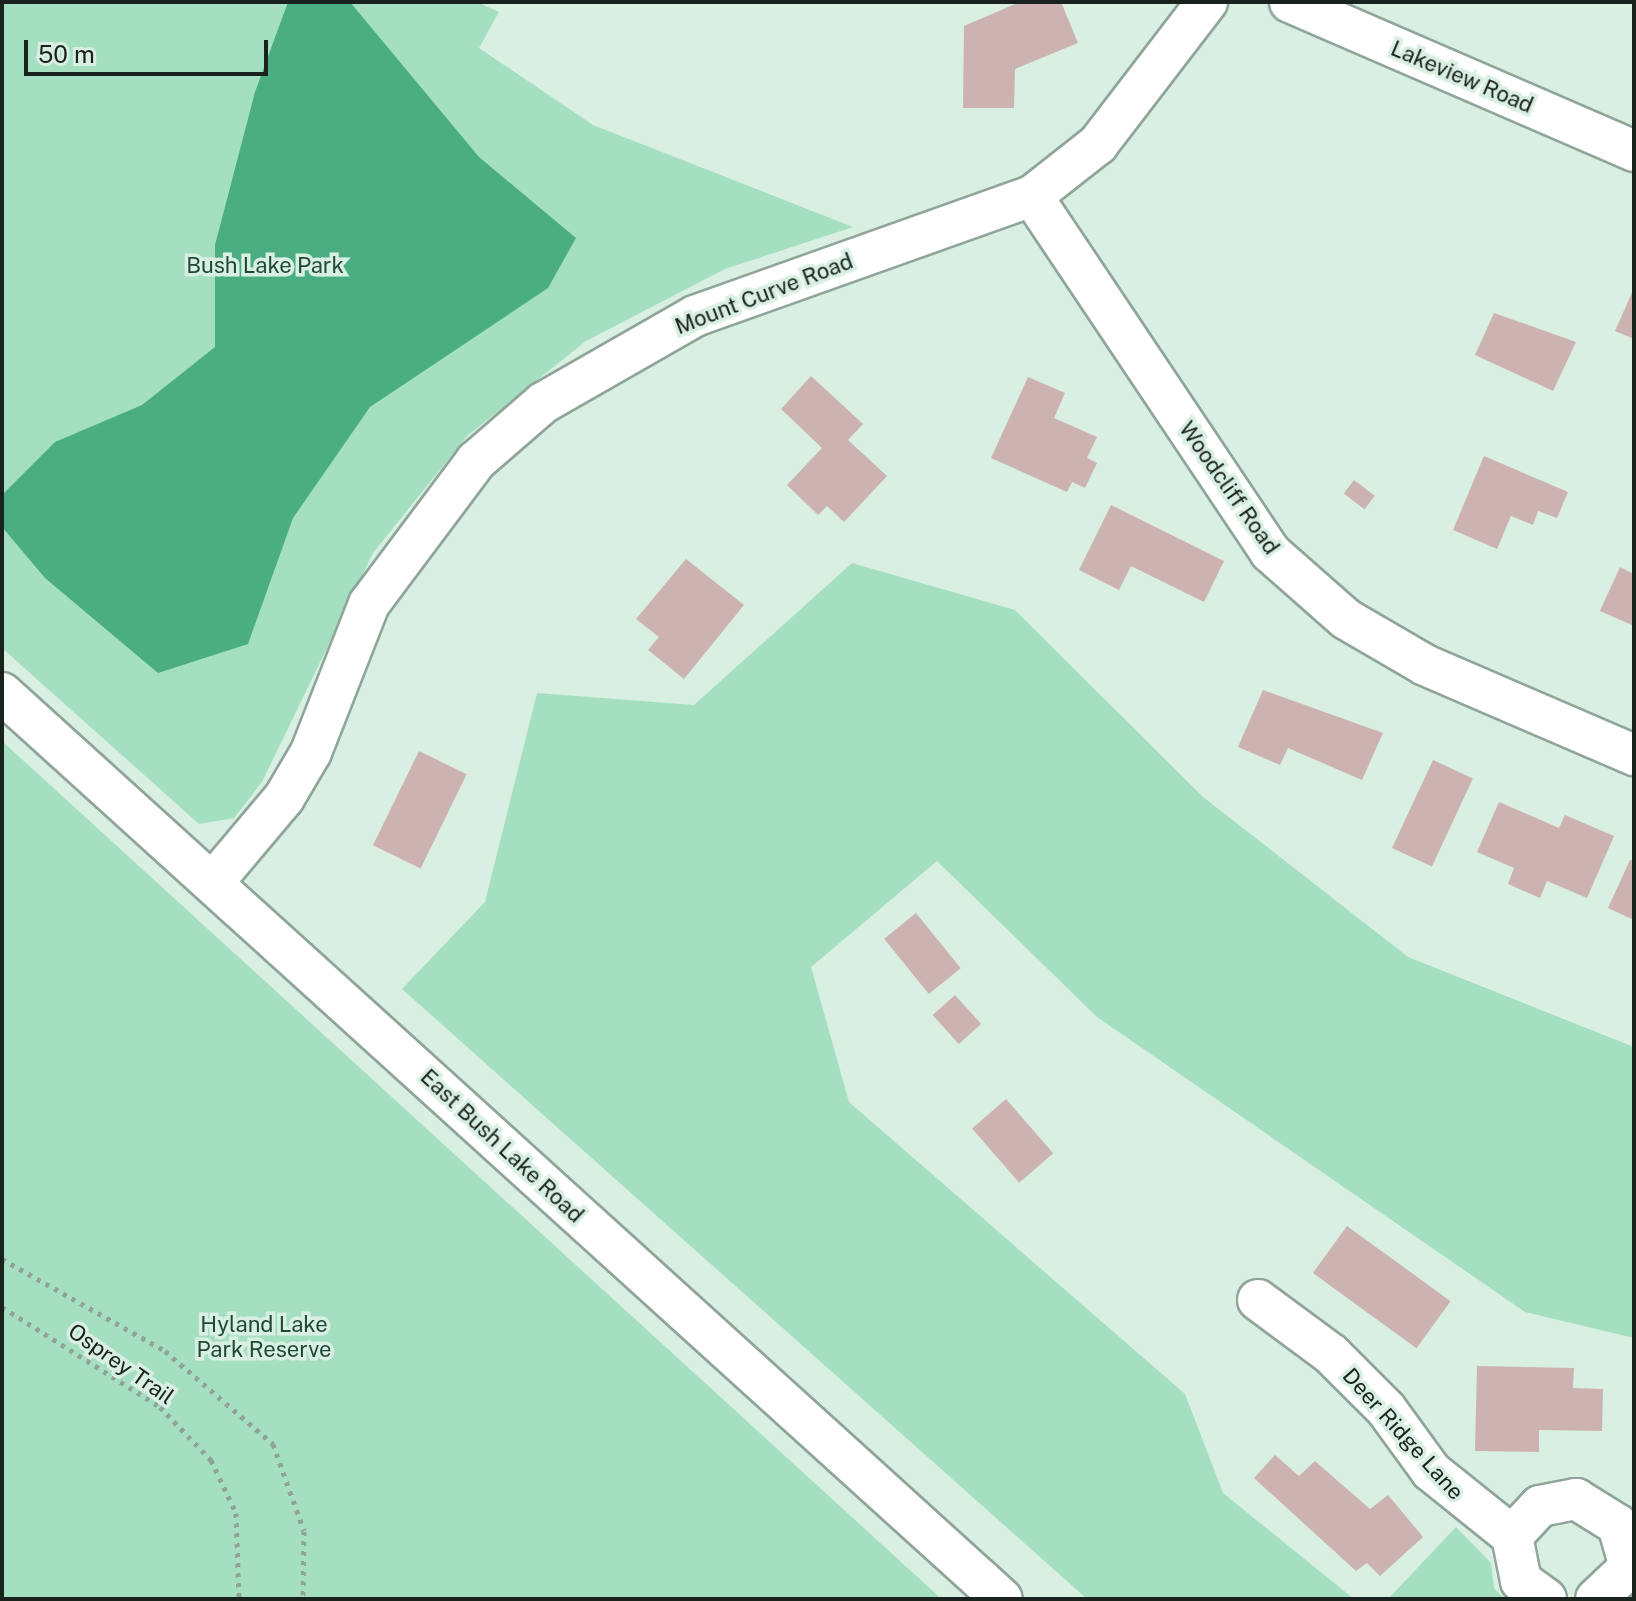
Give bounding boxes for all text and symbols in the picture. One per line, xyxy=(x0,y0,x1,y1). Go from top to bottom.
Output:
scale bar xyxy=(28,24,272,74)
street label: Lakeview Road xyxy=(1387,35,1537,119)
text: 50 m xyxy=(38,40,95,68)
street label: Mount Curve Road xyxy=(671,248,857,340)
park label: Bush Lake Park xyxy=(186,253,344,279)
street label: Woodcliff Road xyxy=(1173,416,1285,560)
street label: East Bush Lake Road xyxy=(415,1064,589,1228)
park label: Hyland Lake Park Reserve xyxy=(197,1311,331,1362)
street label: Osprey Trail xyxy=(63,1318,179,1410)
street label: Deer Ridge Lane xyxy=(1337,1363,1469,1505)

